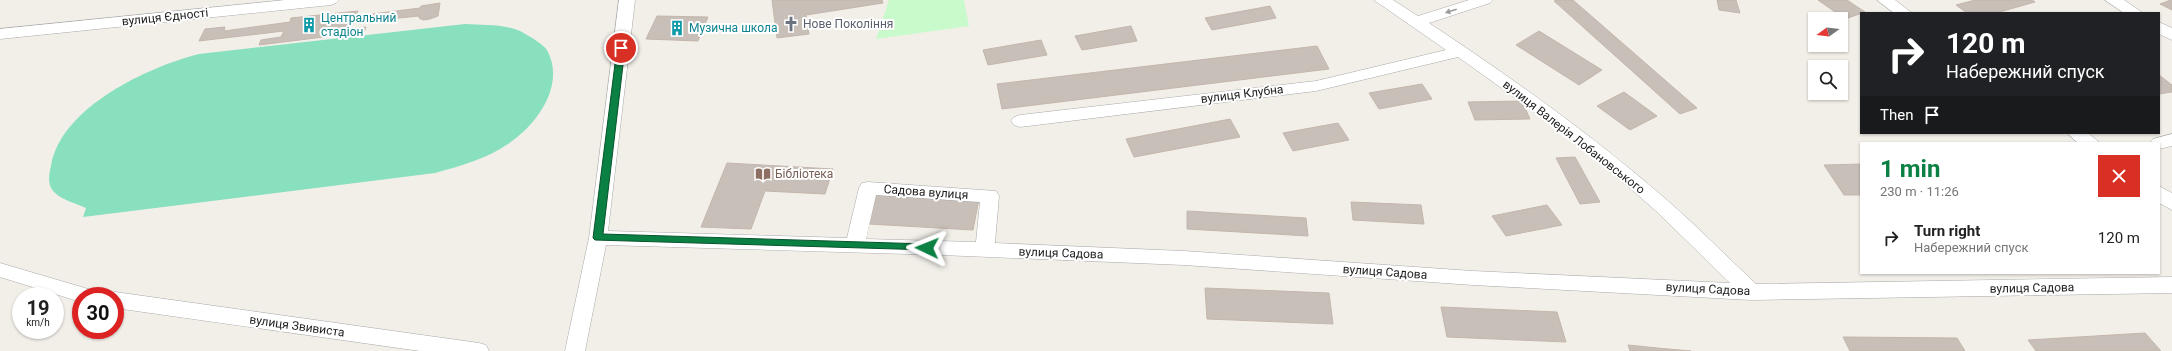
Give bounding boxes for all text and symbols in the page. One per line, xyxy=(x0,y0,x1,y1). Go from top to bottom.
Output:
street label: вулиця Єдності xyxy=(121,5,209,29)
one-way arrow xyxy=(1444,8,1456,14)
place label: Центральний стадіон xyxy=(321,11,396,39)
north arrow xyxy=(1808,12,1848,52)
map controls xyxy=(1808,12,1848,100)
church icon: Нове Покоління xyxy=(782,15,800,33)
building icon: Центральний стадіон xyxy=(300,16,318,34)
place label: Нове Покоління xyxy=(803,17,893,31)
building icon: Музична школа xyxy=(668,19,686,37)
place label: Музична школа xyxy=(689,21,777,35)
text: 120 m xyxy=(1946,27,2025,60)
icon: right xyxy=(1880,28,1932,80)
pin xyxy=(604,31,638,65)
icon: arrive xyxy=(610,37,632,59)
button: search xyxy=(1808,60,1848,100)
text: Набережний спуск xyxy=(1946,61,2105,82)
street label: вулиця Валерія Лобановського xyxy=(1500,77,1648,197)
street label: вулиця Клубна xyxy=(1200,82,1284,106)
icon: arrive xyxy=(1921,104,1943,126)
text: Then xyxy=(1880,106,1913,124)
text: 1 min xyxy=(1880,155,1940,183)
button: close xyxy=(2098,155,2140,197)
library icon: Бібліотека xyxy=(754,165,772,183)
place label: Бібліотека xyxy=(775,167,833,181)
street label: Садова вулиця xyxy=(883,182,969,202)
text: 230 m · 11:26 xyxy=(1880,184,1959,199)
text: Turn right xyxy=(1914,222,1980,240)
position arrow xyxy=(906,227,948,269)
icon: right xyxy=(1880,227,1902,249)
text: 120 m xyxy=(2098,229,2140,247)
text: Набережний спуск xyxy=(1914,240,2029,255)
street label: вулиця Садова xyxy=(1018,245,1104,261)
street label: вулиця Садова xyxy=(1342,262,1428,282)
street label: вулиця Садова xyxy=(1665,280,1751,298)
street label: вулиця Садова xyxy=(1990,280,2074,296)
speed limit sign: 30 xyxy=(72,287,124,339)
text: 19 xyxy=(27,296,49,320)
street label: вулиця Звивиста xyxy=(248,312,346,340)
text: km/h xyxy=(26,317,50,328)

